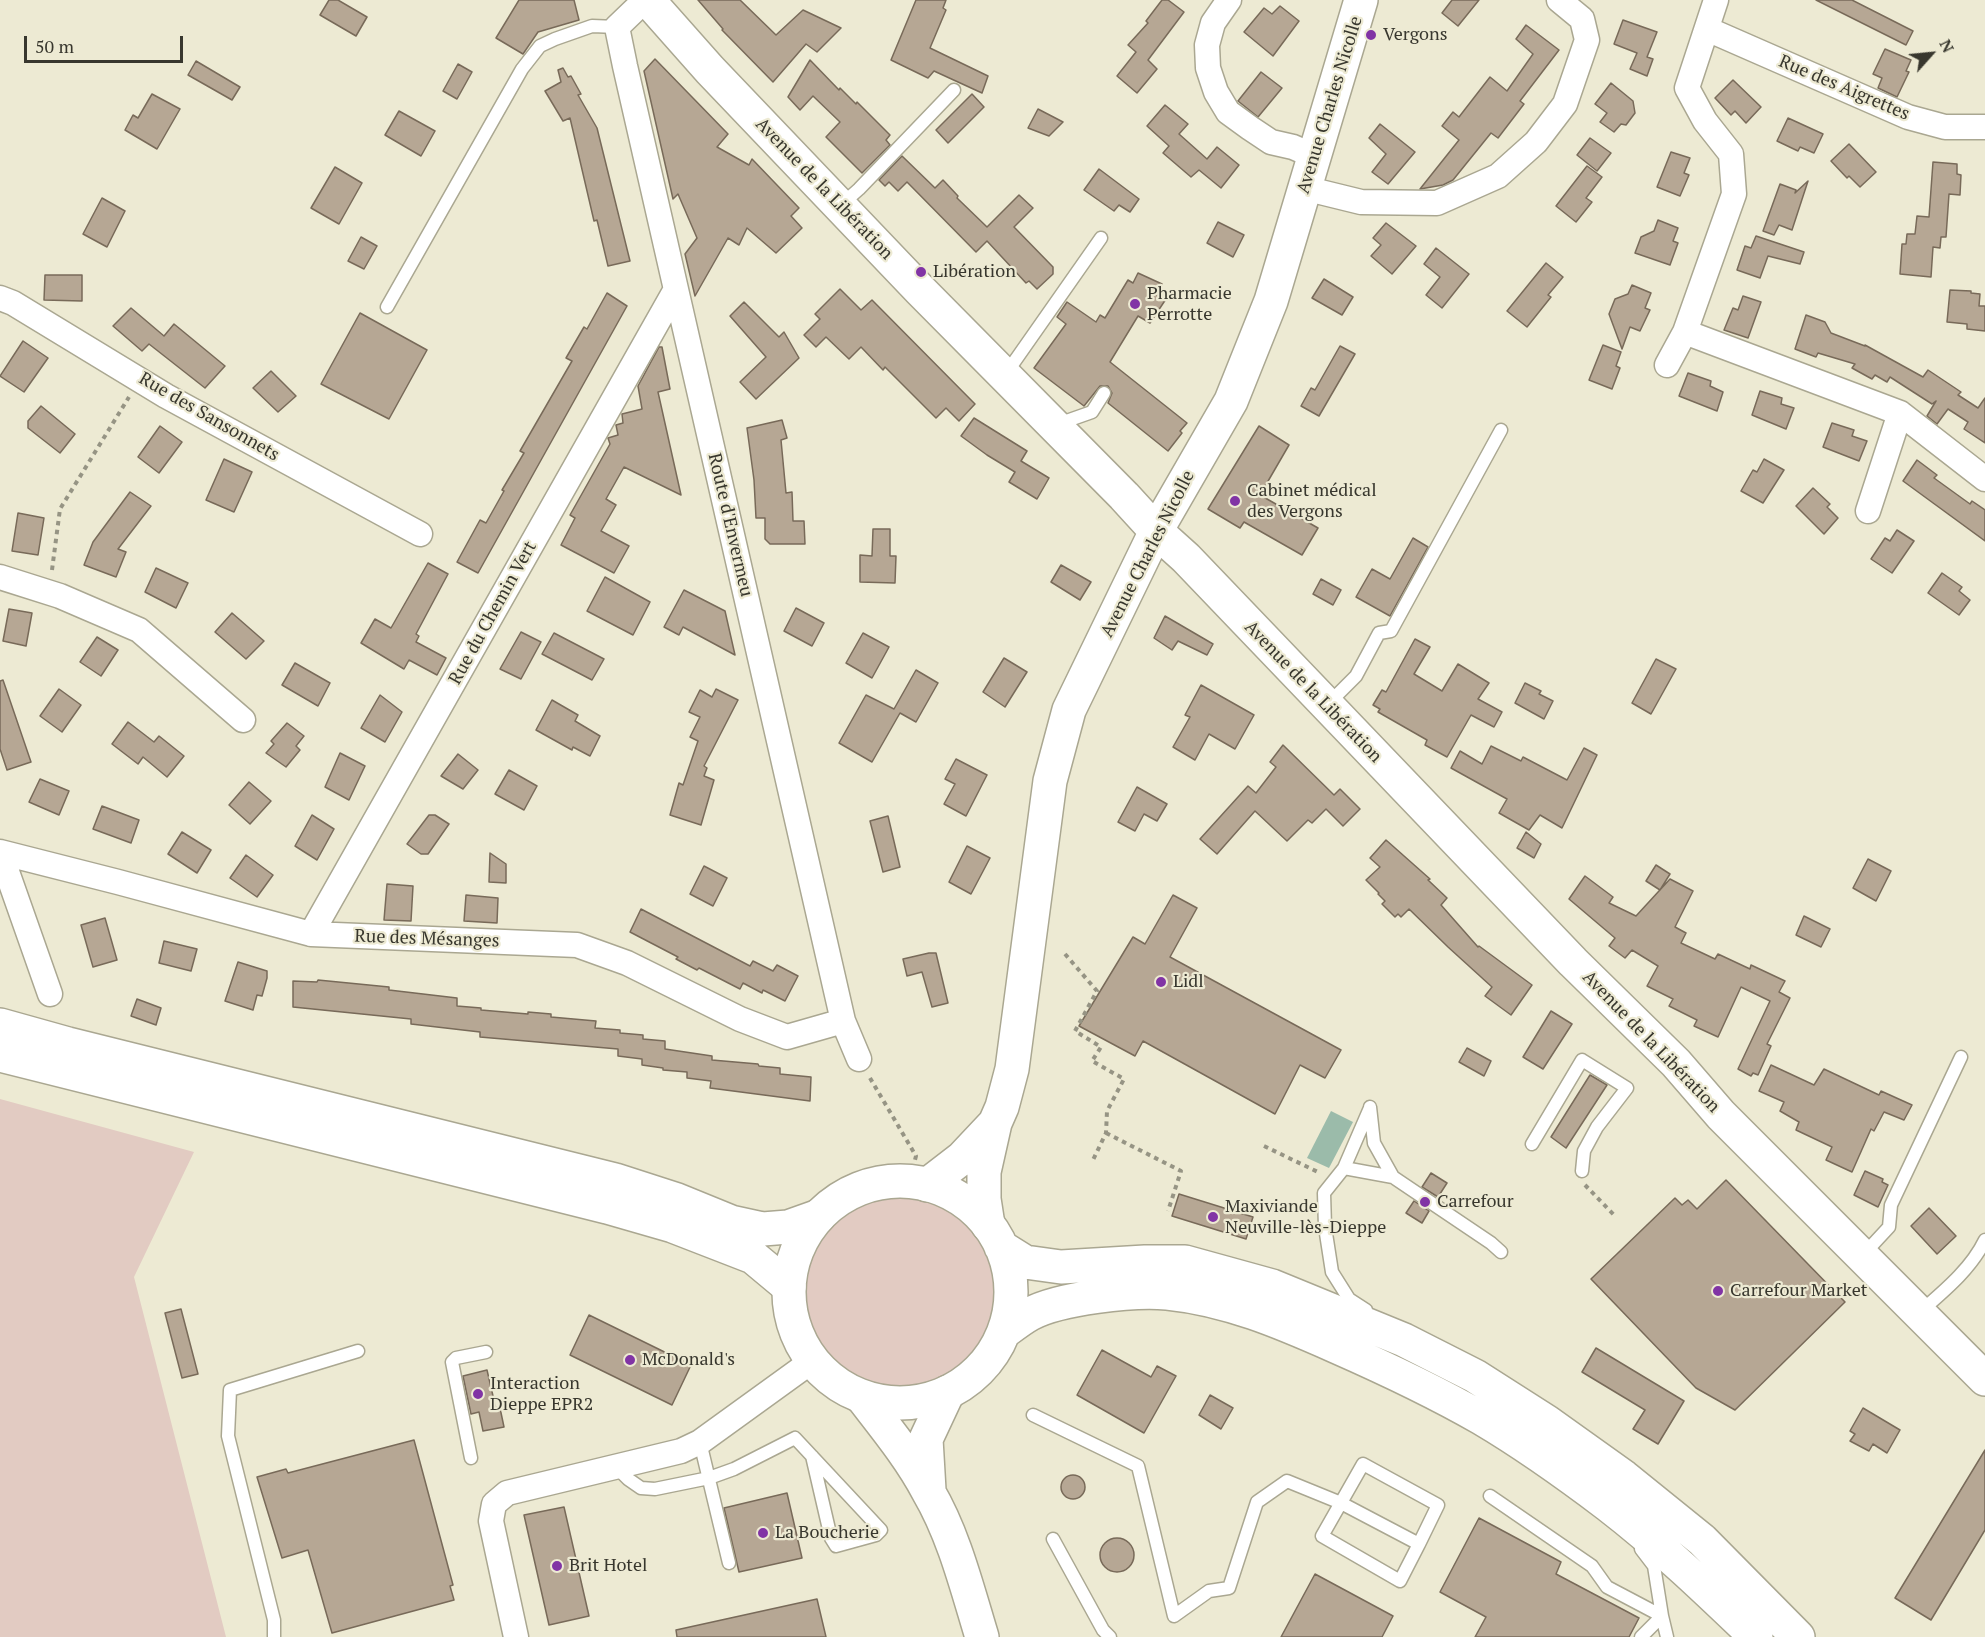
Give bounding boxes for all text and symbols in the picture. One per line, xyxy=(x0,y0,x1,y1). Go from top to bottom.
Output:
street label: Avenue Charles Nicolle xyxy=(1293,14,1367,196)
scale bar xyxy=(27,24,186,62)
place label: Vergons xyxy=(1383,24,1448,46)
north arrow xyxy=(1901,24,1961,84)
marker: Vergons xyxy=(1364,28,1378,42)
text: 50 m xyxy=(35,34,74,58)
text: N xyxy=(1934,35,1960,56)
street label: Rue des Aigrettes xyxy=(1775,51,1913,125)
street label: Avenue de la Libération xyxy=(751,114,897,264)
place label: Libération xyxy=(933,261,1016,283)
marker: Libération xyxy=(914,265,928,279)
place label: Pharmacie Perrotte xyxy=(1147,283,1232,326)
marker: Pharmacie Perrotte xyxy=(1128,297,1142,311)
street label: Rue des Sansonnets xyxy=(135,368,283,466)
street label: Route d'Envermeu xyxy=(703,451,757,599)
street label: Avenue Charles Nicolle xyxy=(1096,467,1200,641)
place label: Cabinet médical des Vergons xyxy=(1247,480,1377,522)
marker: Cabinet médical des Vergons xyxy=(1228,494,1242,508)
street label: Rue du Chemin Vert xyxy=(445,538,541,688)
street label: Avenue de la Libération xyxy=(1240,617,1386,767)
street label: Rue des Mésanges xyxy=(354,926,500,952)
street label: Avenue de la Libération xyxy=(1578,967,1724,1117)
place label: Lidl xyxy=(1173,971,1204,993)
marker: Lidl xyxy=(1154,975,1168,989)
place label: Carrefour xyxy=(1437,1191,1514,1213)
marker: Carrefour xyxy=(1418,1195,1432,1209)
place label: Maxiviande Neuville-lès-Dieppe xyxy=(1225,1196,1386,1238)
marker: Maxiviande Neuville-lès-Dieppe xyxy=(1206,1210,1220,1224)
place label: Carrefour Market xyxy=(1730,1280,1867,1302)
marker: Carrefour Market xyxy=(1711,1284,1725,1298)
place label: McDonald's xyxy=(642,1349,735,1371)
marker: McDonald's xyxy=(623,1353,637,1367)
place label: Interaction Dieppe EPR2 xyxy=(490,1373,593,1416)
marker: Interaction Dieppe EPR2 xyxy=(471,1387,485,1401)
place label: La Boucherie xyxy=(775,1522,879,1544)
marker: La Boucherie xyxy=(756,1526,770,1540)
place label: Brit Hotel xyxy=(569,1555,647,1577)
marker: Brit Hotel xyxy=(550,1559,564,1573)

